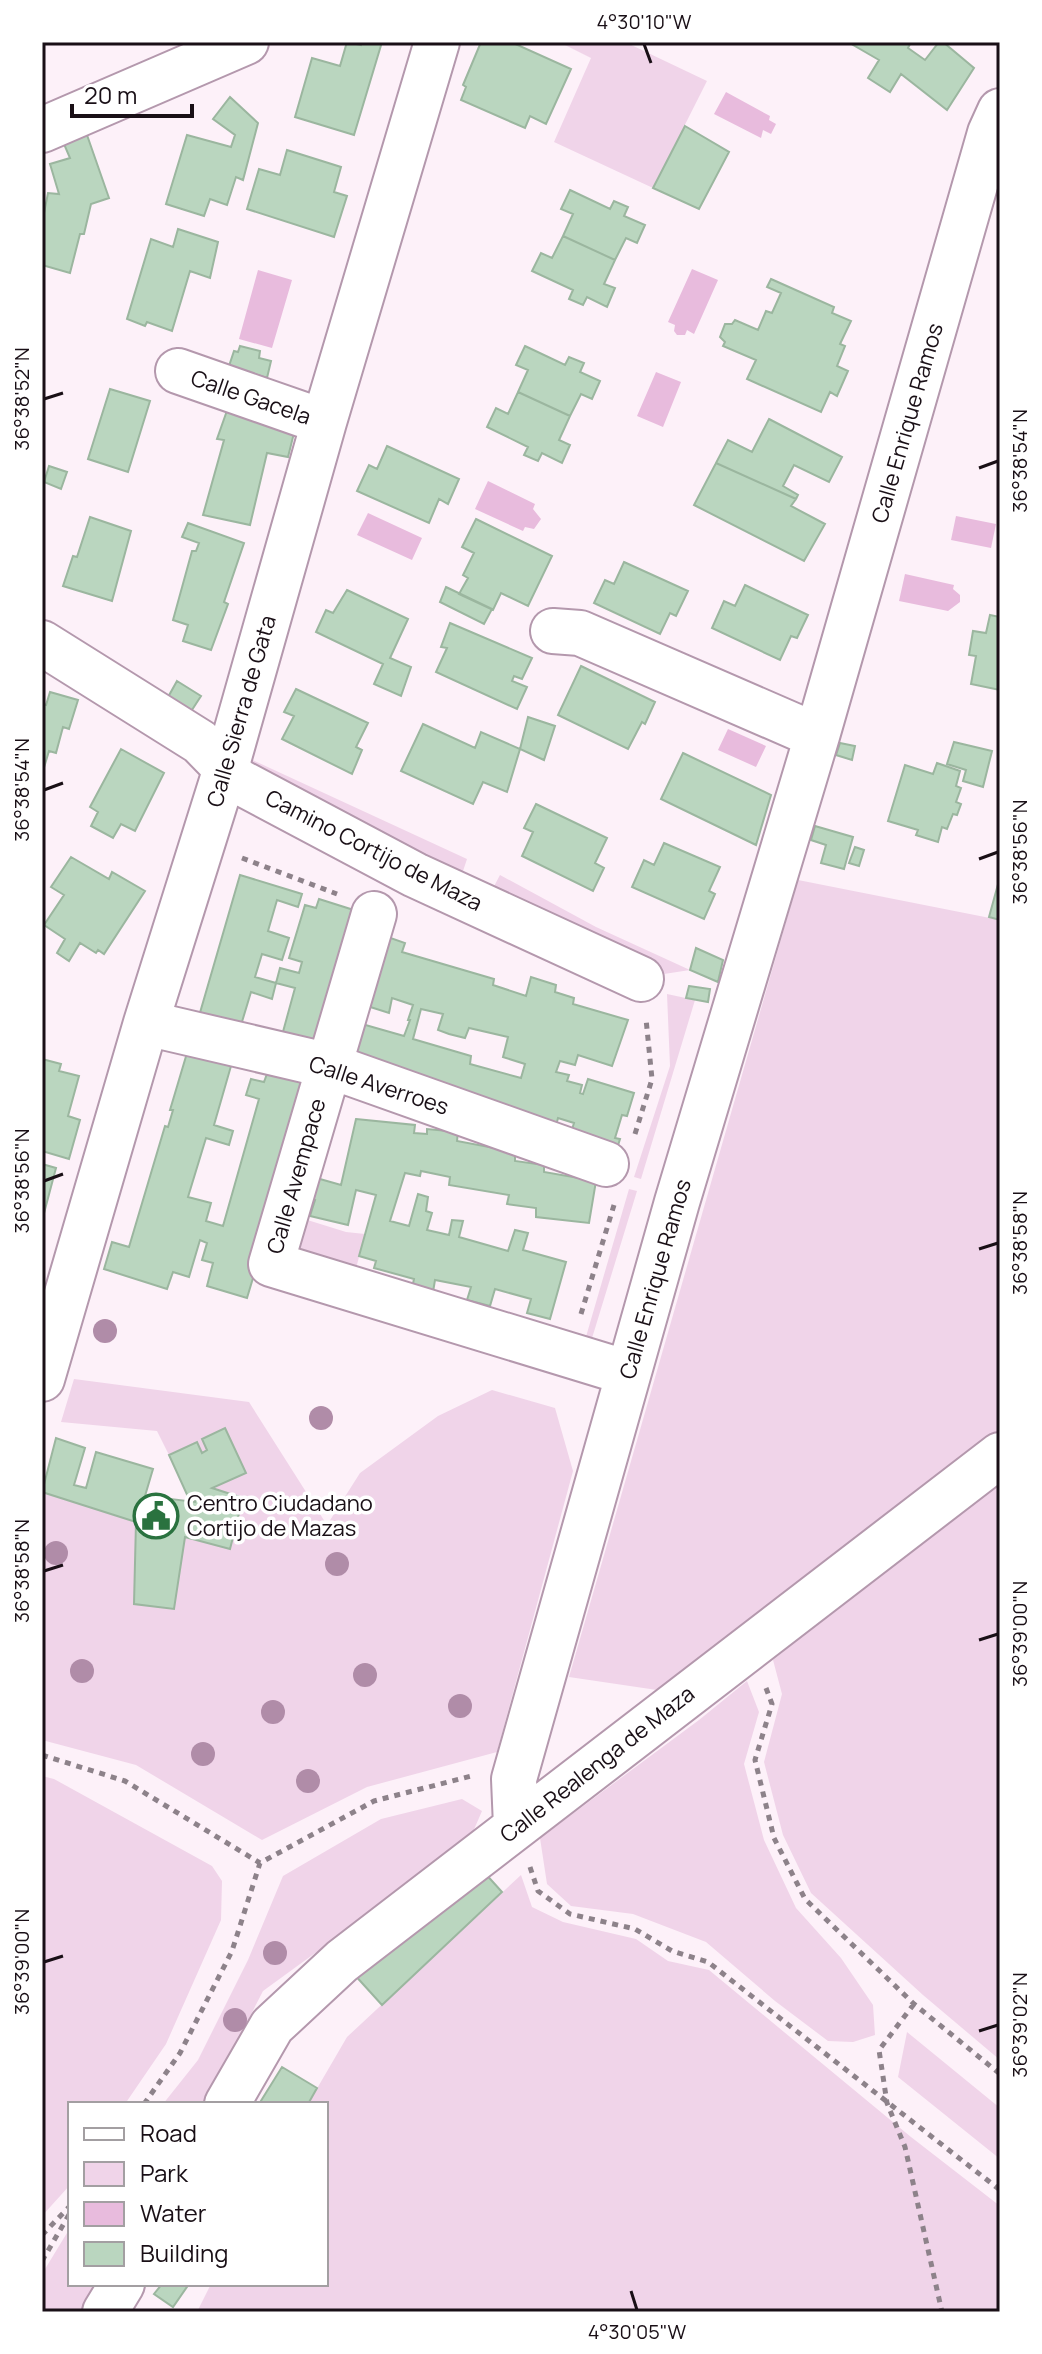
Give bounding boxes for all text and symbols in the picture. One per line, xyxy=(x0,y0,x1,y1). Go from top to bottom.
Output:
text: 4°30'10"W xyxy=(597,8,692,35)
scale bar xyxy=(72,68,192,118)
text: 20 m xyxy=(84,78,137,111)
street label: Calle Enrique Ramos xyxy=(864,320,950,526)
text: 36°38'52"N xyxy=(8,347,35,451)
street label: Calle Gacela xyxy=(187,362,315,432)
text: 36°38'54"N xyxy=(1006,409,1033,513)
street label: Calle Sierra de Gata xyxy=(199,612,283,810)
text: 36°38'54"N xyxy=(8,738,35,842)
street label: Camino Cortijo de Maza xyxy=(260,782,488,918)
text: 36°38'56"N xyxy=(1006,800,1033,904)
street label: Calle Averroes xyxy=(305,1048,453,1122)
street label: Calle Avempace xyxy=(259,1095,333,1257)
text: 36°38'56"N xyxy=(8,1129,35,1233)
street label: Calle Enrique Ramos xyxy=(612,1176,698,1382)
text: 36°38'58"N xyxy=(1006,1191,1033,1295)
place label: Centro Ciudadano Cortijo de Mazas xyxy=(187,1488,373,1543)
public building icon: Centro Ciudadano Cortijo de Mazas xyxy=(132,1492,180,1540)
text: 36°38'58"N xyxy=(8,1519,35,1623)
text: 36°39'00"N xyxy=(1006,1581,1033,1687)
street label: Calle Realenga de Maza xyxy=(494,1679,700,1849)
text: 36°39'00"N xyxy=(8,1909,35,2015)
text: 36°39'02"N xyxy=(1006,1972,1033,2078)
legend xyxy=(68,2102,328,2286)
text: Road xyxy=(140,2116,197,2149)
text: Park xyxy=(140,2156,189,2189)
text: Water xyxy=(140,2196,207,2229)
text: Building xyxy=(140,2236,228,2269)
text: 4°30'05"W xyxy=(588,2318,687,2345)

